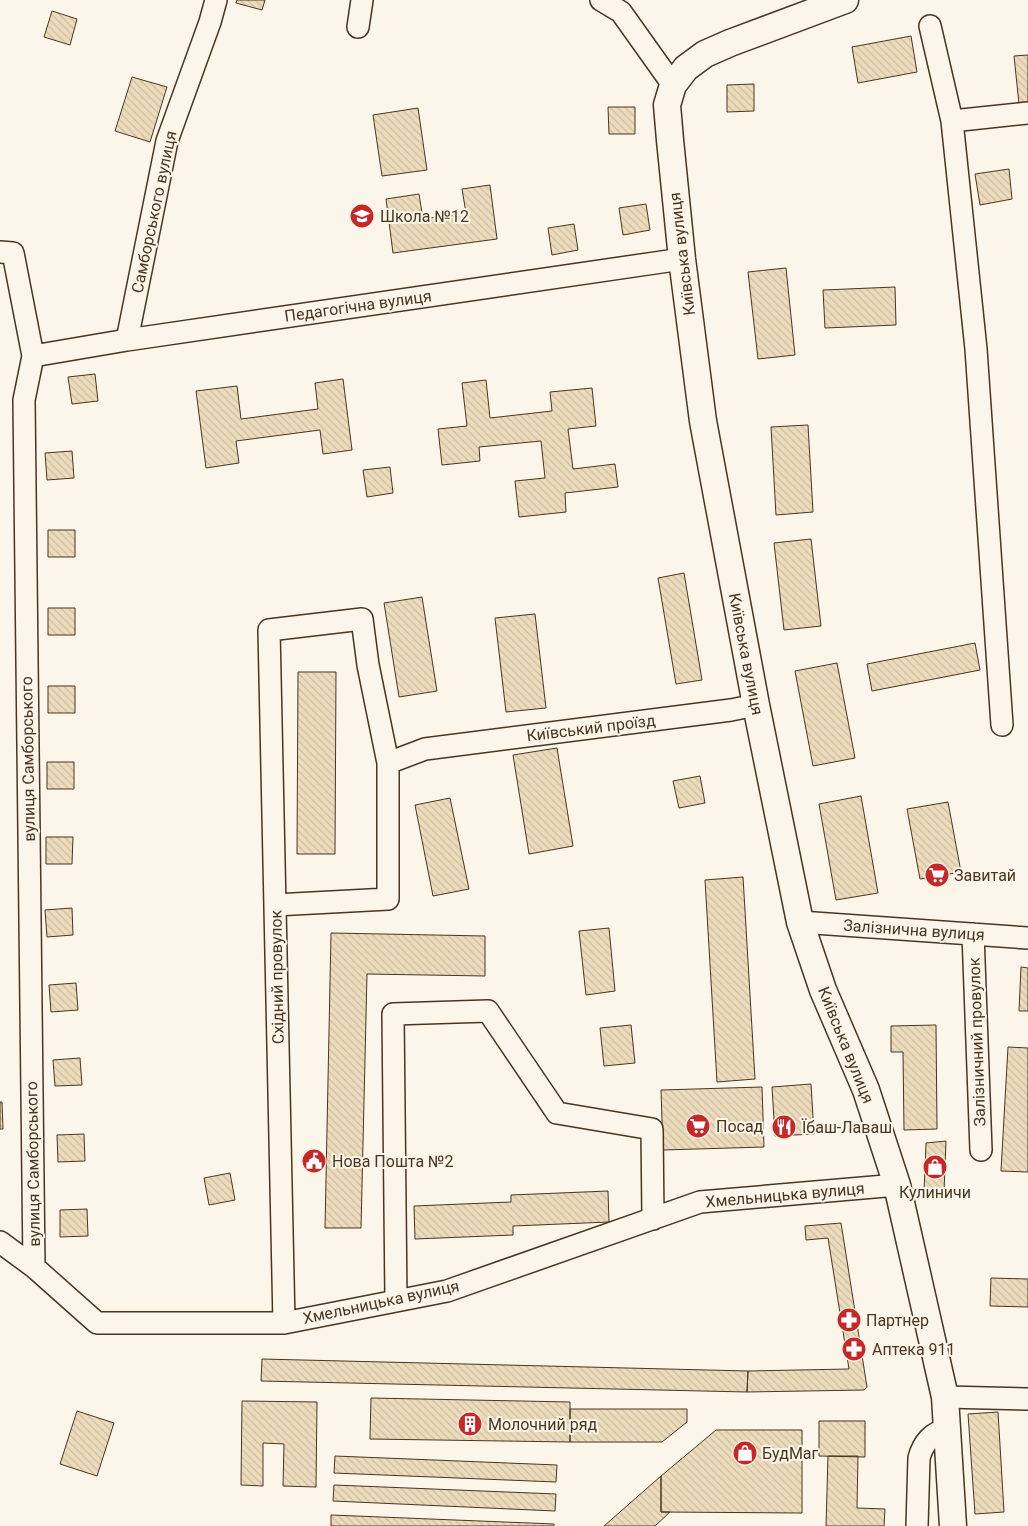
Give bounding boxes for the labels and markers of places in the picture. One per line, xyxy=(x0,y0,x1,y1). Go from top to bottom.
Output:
school or university icon: Школа №12 xyxy=(349,203,375,229)
place label: Школа №12 xyxy=(380,207,469,226)
supermarket icon: Завитай xyxy=(924,862,950,888)
place label: Завитай xyxy=(954,866,1016,885)
supermarket icon: Посад xyxy=(685,1113,711,1139)
restaurant icon: Їбаш-Лаваш xyxy=(771,1114,797,1140)
place label: Посад xyxy=(716,1117,764,1136)
place label: Їбаш-Лаваш xyxy=(801,1118,892,1137)
public building icon: Нова Пошта №2 xyxy=(301,1148,327,1174)
place label: Нова Пошта №2 xyxy=(332,1152,454,1171)
shop icon: Кулиничи xyxy=(922,1154,948,1180)
place label: Кулиничи xyxy=(899,1183,971,1202)
pharmacy icon: Партнер xyxy=(836,1307,862,1333)
place label: Партнер xyxy=(866,1311,929,1330)
pharmacy icon: Аптека 911 xyxy=(841,1336,867,1362)
place label: Аптека 911 xyxy=(872,1340,956,1359)
building icon: Молочний ряд xyxy=(457,1411,483,1437)
place label: Молочний ряд xyxy=(488,1415,597,1434)
shop icon: БудМаг xyxy=(732,1440,758,1466)
place label: БудМаг xyxy=(762,1444,819,1463)

